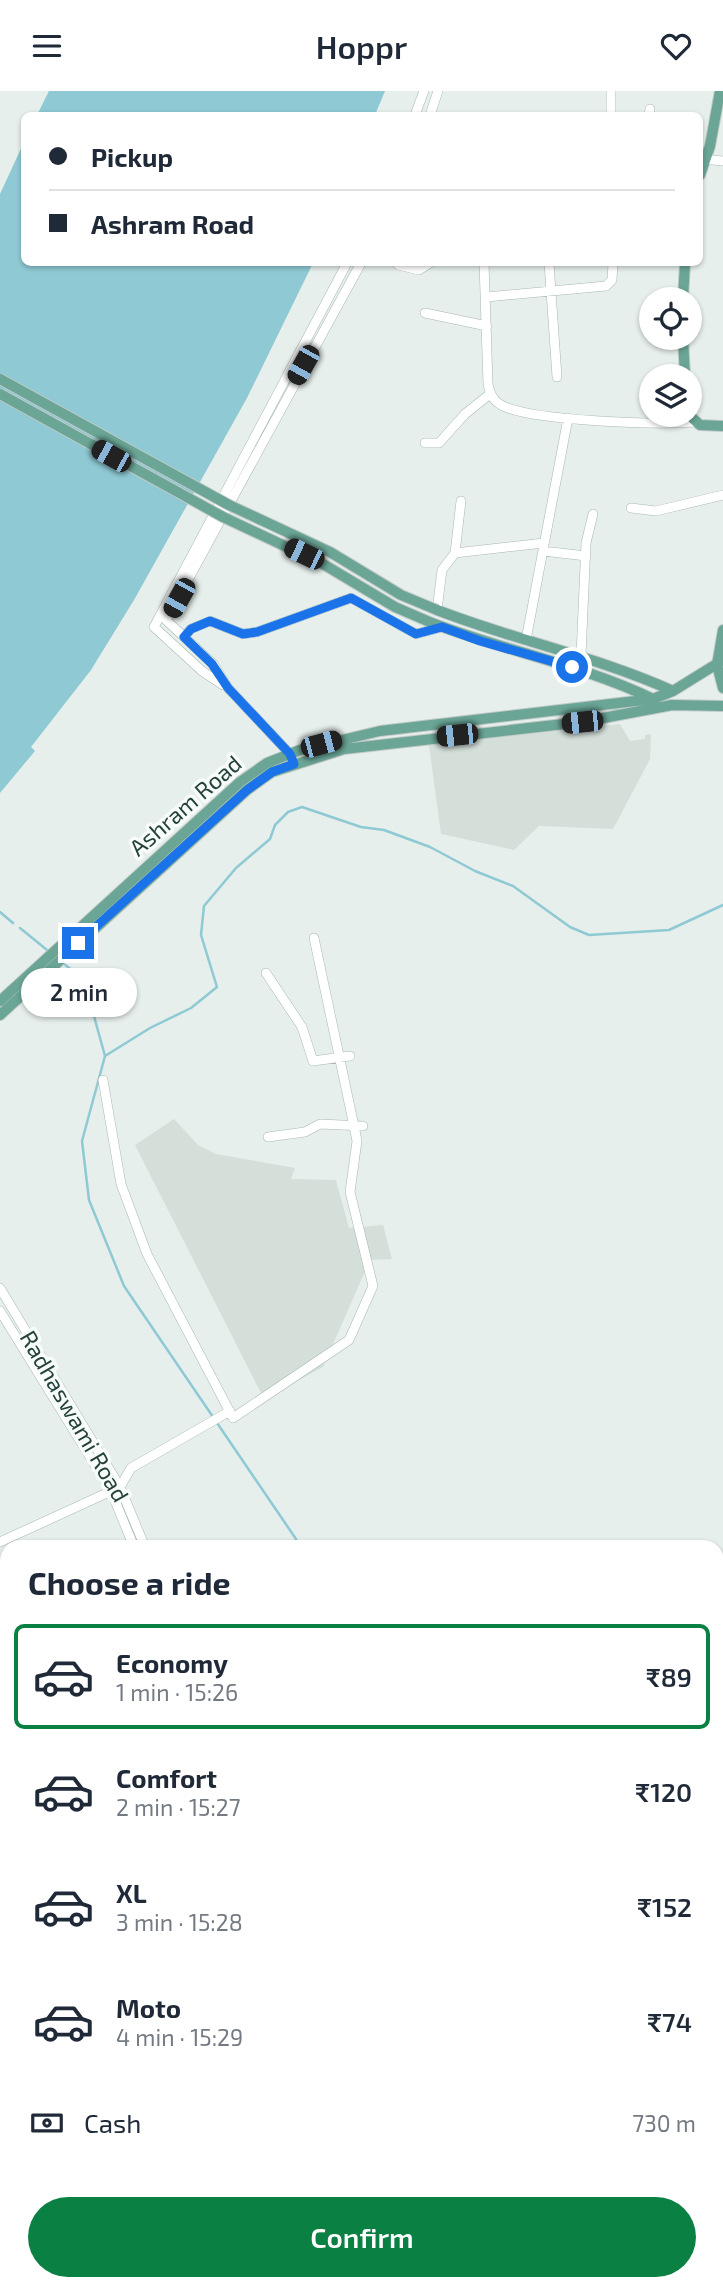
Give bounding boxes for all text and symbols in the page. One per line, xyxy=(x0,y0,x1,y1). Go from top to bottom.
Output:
icon: menu xyxy=(28,27,66,65)
text: Hoppr xyxy=(316,27,407,65)
icon: heart xyxy=(657,27,695,65)
text: Pickup xyxy=(91,141,173,172)
text: Ashram Road xyxy=(91,208,254,239)
map controls xyxy=(639,287,702,427)
button: locate xyxy=(639,287,702,350)
car xyxy=(284,342,323,388)
button: layers xyxy=(639,364,702,427)
car xyxy=(88,437,135,475)
car xyxy=(281,535,328,573)
car xyxy=(160,575,199,621)
route start xyxy=(556,651,588,683)
car xyxy=(561,709,604,735)
car xyxy=(436,722,479,748)
car xyxy=(298,728,345,760)
street label: Ashram Road xyxy=(123,749,247,861)
route end xyxy=(62,927,94,959)
callout: 2 min xyxy=(20,967,136,1017)
text: 2 min xyxy=(50,978,108,1006)
street label: Radhaswami Road xyxy=(15,1325,135,1507)
text: Choose a ride xyxy=(28,1563,231,1601)
icon: car xyxy=(32,1645,95,1708)
text: Economy xyxy=(116,1647,228,1678)
text: ₹89 xyxy=(646,1661,692,1692)
text: 1 min · 15:26 xyxy=(116,1678,238,1706)
icon: car xyxy=(32,1760,95,1823)
text: Comfort xyxy=(116,1762,217,1793)
text: ₹120 xyxy=(635,1776,692,1807)
text: 2 min · 15:27 xyxy=(116,1793,241,1821)
icon: car xyxy=(32,1875,95,1938)
text: XL xyxy=(116,1877,147,1908)
text: ₹152 xyxy=(637,1891,692,1922)
text: 3 min · 15:28 xyxy=(116,1908,243,1936)
icon: car xyxy=(32,1990,95,2053)
text: Moto xyxy=(116,1992,181,2023)
text: ₹74 xyxy=(647,2006,692,2037)
text: 4 min · 15:29 xyxy=(116,2023,243,2051)
icon: cash xyxy=(28,2104,66,2142)
text: Cash xyxy=(84,2107,141,2138)
text: 730 m xyxy=(632,2109,696,2137)
button: Confirm xyxy=(28,2197,696,2277)

